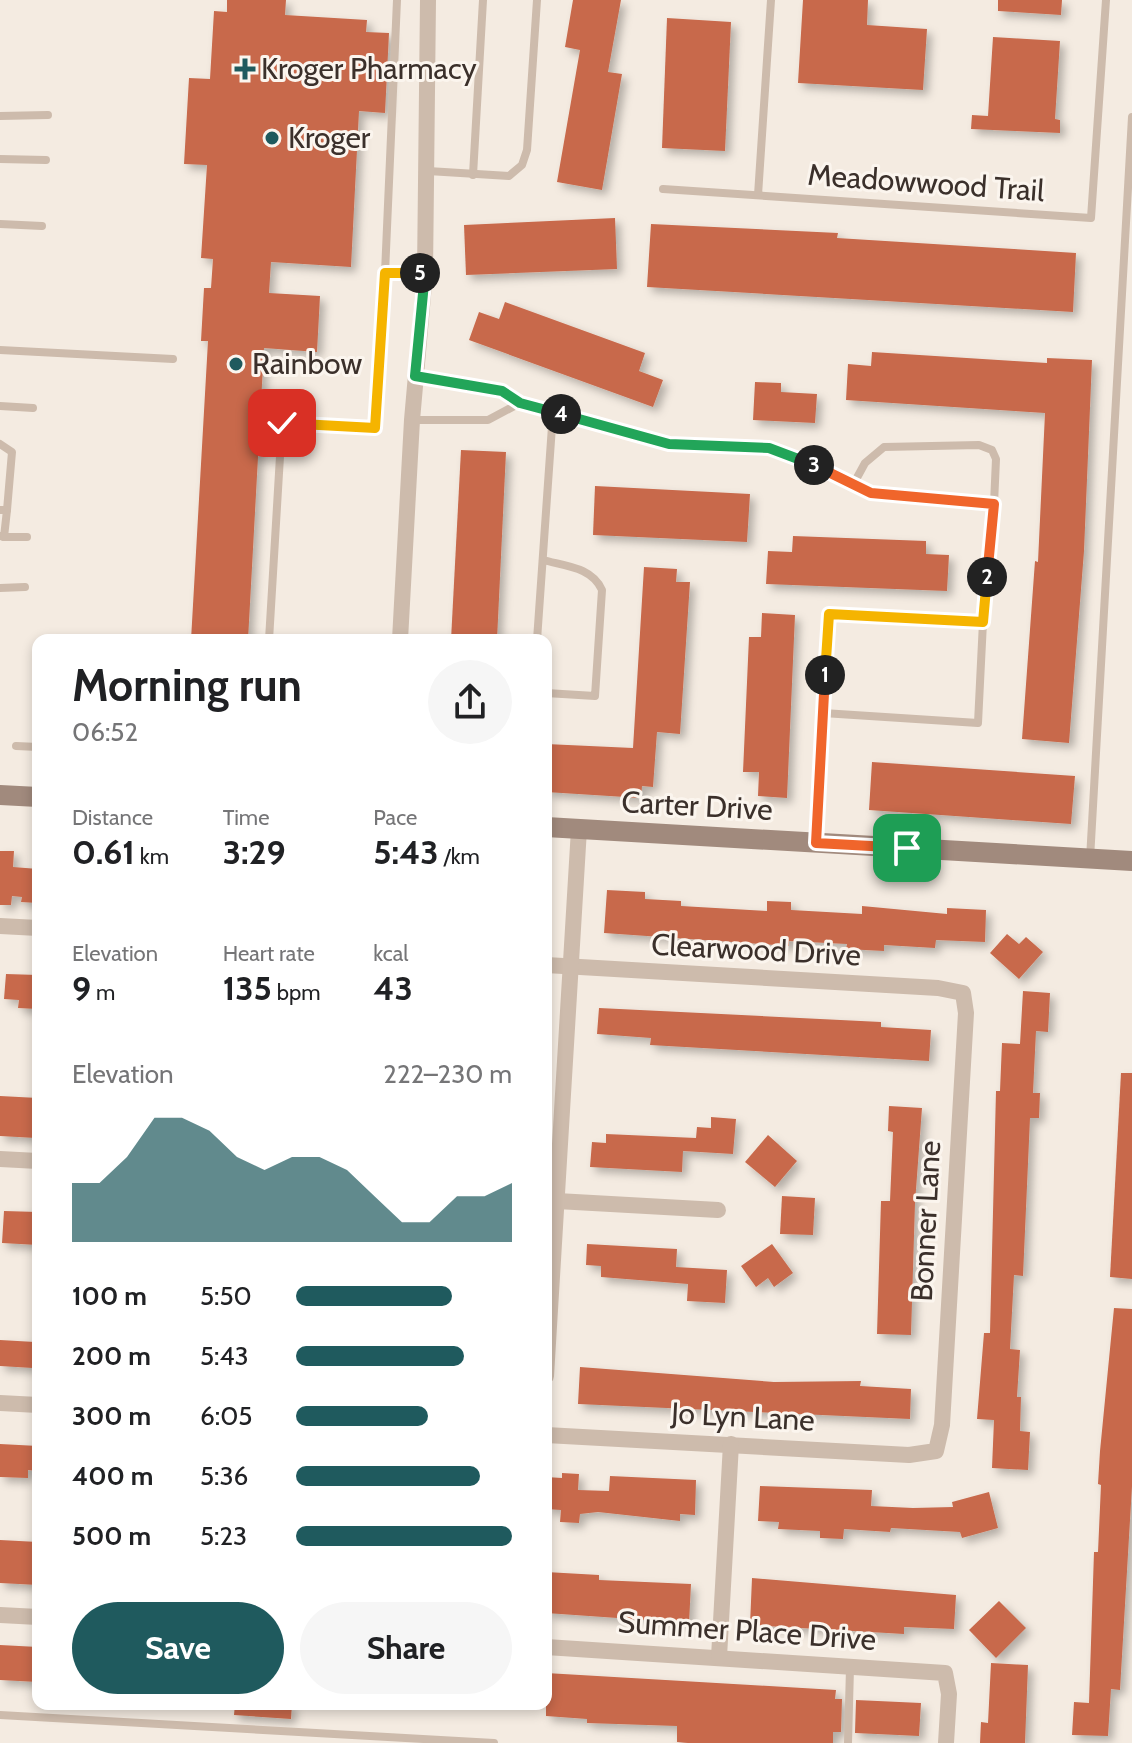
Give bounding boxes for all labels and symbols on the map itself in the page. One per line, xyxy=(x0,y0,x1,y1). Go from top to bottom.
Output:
place label: Kroger Pharmacy xyxy=(261,50,477,87)
marker: Kroger Pharmacy xyxy=(236,60,254,78)
place label: Kroger xyxy=(288,119,371,156)
marker: Kroger xyxy=(263,129,281,147)
street label: Meadowwood Trail xyxy=(807,156,1046,209)
pin: 5 xyxy=(400,253,440,293)
place label: Rainbow xyxy=(252,345,362,382)
marker: Rainbow xyxy=(227,355,245,373)
pin xyxy=(248,389,316,457)
pin: 4 xyxy=(541,394,581,434)
pin: 3 xyxy=(794,445,834,485)
pin: 2 xyxy=(967,557,1007,597)
pin: 1 xyxy=(805,655,845,695)
street label: Carter Drive xyxy=(621,783,774,828)
pin xyxy=(873,814,941,882)
street label: Clearwood Drive xyxy=(650,926,862,973)
street label: Bonner Lane xyxy=(903,1140,948,1302)
street label: Jo Lyn Lane xyxy=(669,1394,816,1439)
street label: Summer Place Drive xyxy=(617,1603,877,1658)

